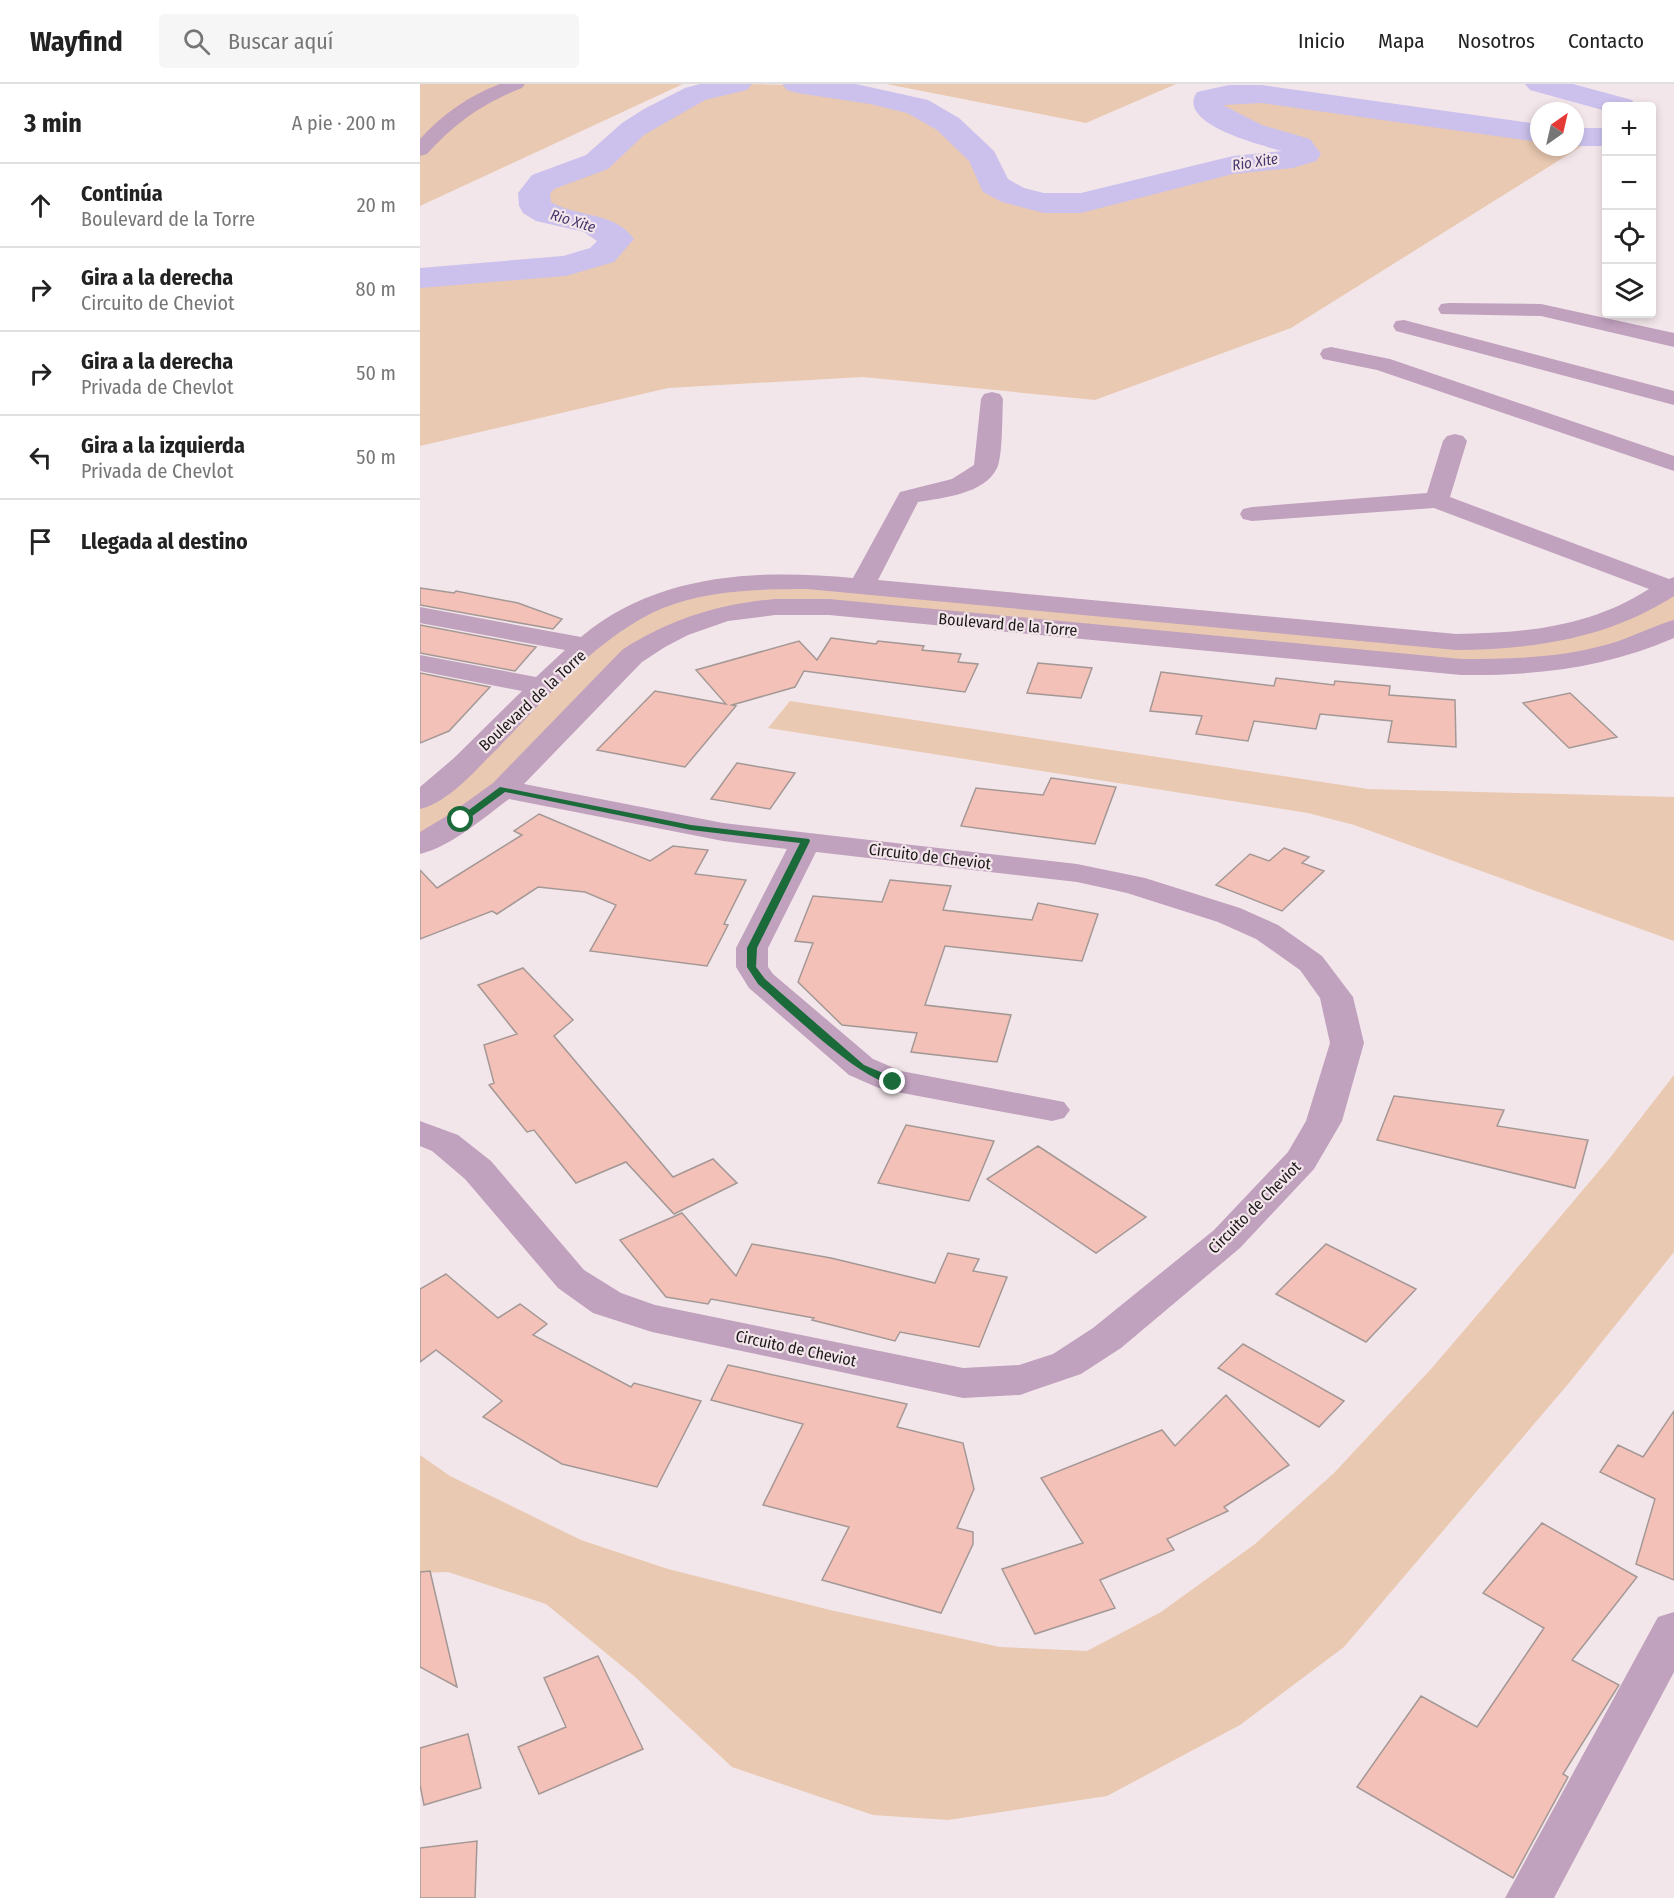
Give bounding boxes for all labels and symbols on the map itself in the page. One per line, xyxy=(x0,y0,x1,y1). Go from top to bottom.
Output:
north arrow xyxy=(1530,102,1584,156)
water label: Rio Xite xyxy=(1231,150,1279,174)
water label: Rio Xite xyxy=(548,206,598,236)
street label: Boulevard de la Torre xyxy=(938,609,1078,640)
street label: Boulevard de la Torre xyxy=(475,646,590,755)
route start xyxy=(447,806,473,832)
street label: Circuito de Cheviot xyxy=(868,840,993,874)
route end xyxy=(879,1068,905,1094)
street label: Circuito de Cheviot xyxy=(1204,1157,1305,1258)
street label: Circuito de Cheviot xyxy=(734,1326,859,1371)

